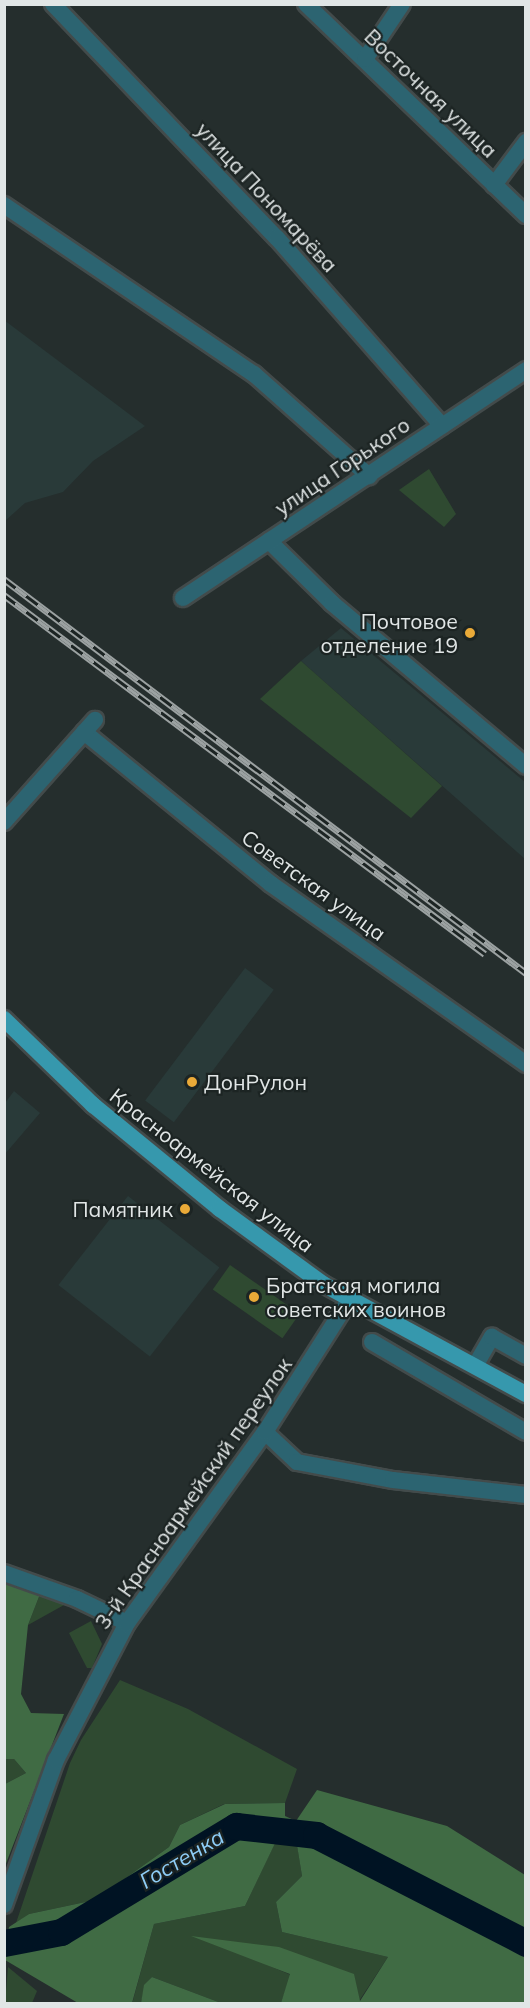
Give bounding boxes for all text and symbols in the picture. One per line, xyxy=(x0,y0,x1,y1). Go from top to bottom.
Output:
street label: Восточная улица xyxy=(360,23,502,163)
street label: улица Пономарёва xyxy=(191,117,343,277)
street label: улица Горького xyxy=(270,412,414,520)
place label: Почтовое отделение 19 xyxy=(321,608,458,658)
marker: Почтовое отделение 19 xyxy=(463,626,477,640)
street label: Советская улица xyxy=(237,824,391,946)
place label: ДонРулон xyxy=(204,1069,307,1095)
marker: ДонРулон xyxy=(185,1075,199,1089)
street label: Красноармейская улица xyxy=(105,1083,319,1257)
place label: Памятник xyxy=(73,1196,173,1222)
marker: Памятник xyxy=(178,1202,192,1216)
place label: Братская могила советских воинов xyxy=(266,1272,446,1322)
marker: Братская могила советских воинов xyxy=(247,1290,261,1304)
street label: 3-й Красноармейский переулок xyxy=(89,1352,297,1634)
water label: Гостенка xyxy=(135,1823,229,1895)

